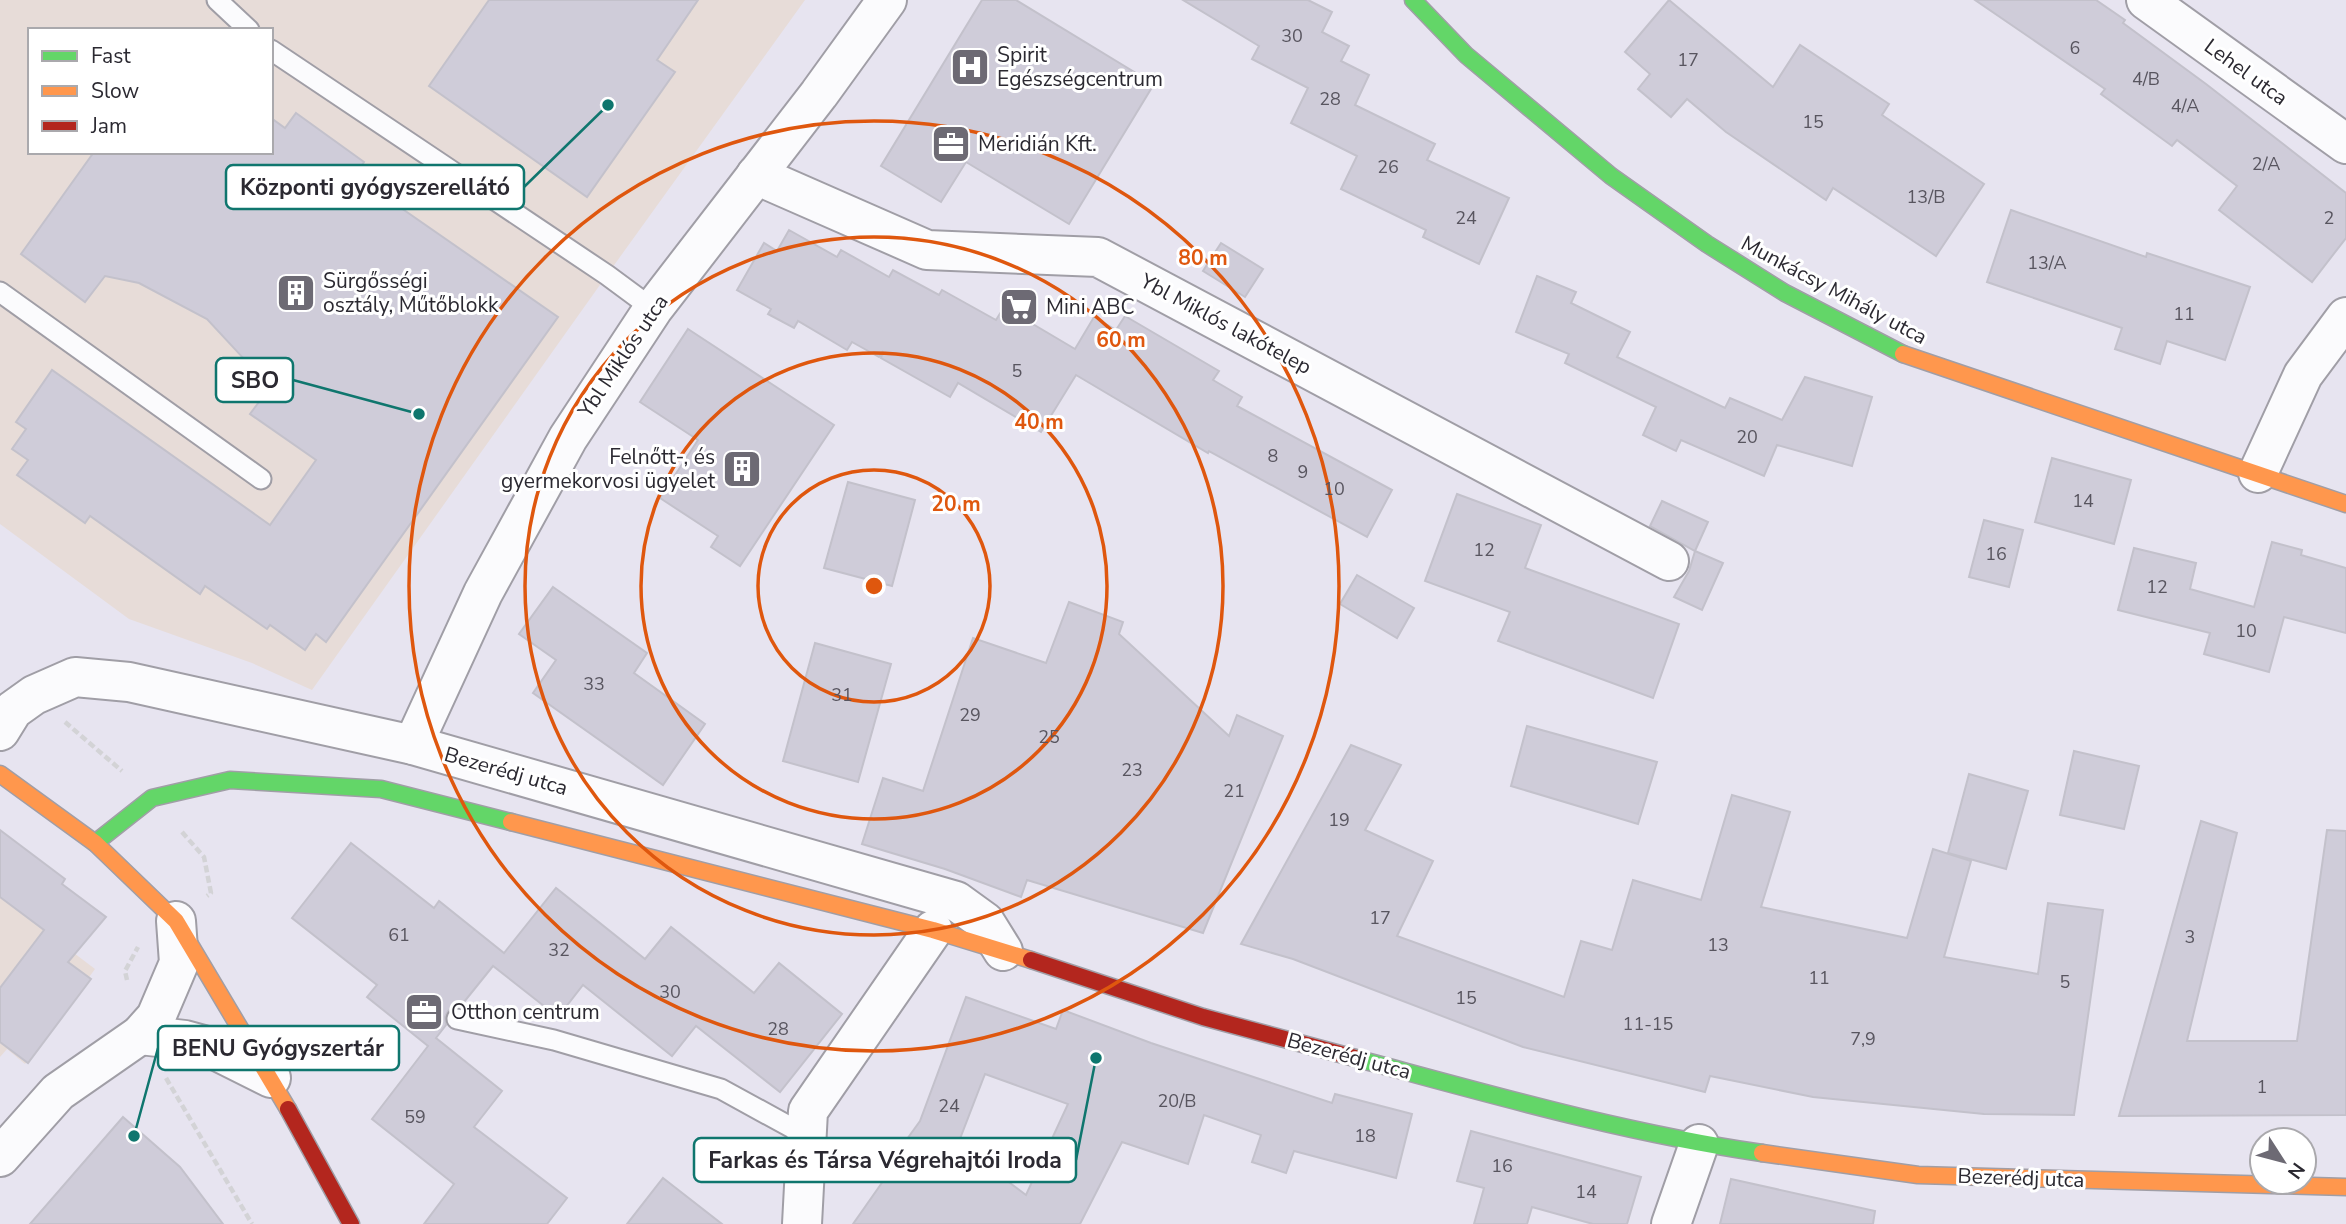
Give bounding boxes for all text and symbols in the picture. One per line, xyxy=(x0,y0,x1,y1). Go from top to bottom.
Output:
house number: 30 xyxy=(1281,24,1303,48)
legend xyxy=(28,28,273,154)
street label: Lehel utca xyxy=(2199,32,2293,112)
house number: 6 xyxy=(2070,36,2080,60)
place label: Spirit Egészségcentrum xyxy=(997,41,1163,93)
text: Fast xyxy=(91,42,131,70)
hospital icon: Spirit Egészségcentrum xyxy=(949,46,991,88)
house number: 17 xyxy=(1677,48,1699,72)
house number: 4/B xyxy=(2132,67,2160,91)
text: Slow xyxy=(91,77,140,105)
house number: 28 xyxy=(1319,87,1341,111)
house number: 4/A xyxy=(2171,94,2199,118)
house number: 15 xyxy=(1802,110,1824,134)
text: Jam xyxy=(90,112,127,140)
office icon: Meridián Kft. xyxy=(930,123,972,165)
place label: Meridián Kft. xyxy=(978,130,1097,158)
house number: 2/A xyxy=(2252,152,2280,176)
house number: 26 xyxy=(1377,155,1399,179)
callout: Központi gyógyszerellátó xyxy=(226,165,524,209)
text: Központi gyógyszerellátó xyxy=(240,172,510,203)
house number: 13/B xyxy=(1907,185,1945,209)
house number: 24 xyxy=(1455,206,1477,230)
house number: 2 xyxy=(2324,206,2334,230)
street label: Munkácsy Mihály utca xyxy=(1736,229,1932,351)
text: 80 m xyxy=(1178,244,1228,272)
house number: 13/A xyxy=(2027,251,2067,275)
place label: Sürgősségi osztály, Műtőblokk xyxy=(323,267,499,319)
street label: Ybl Miklós lakótelep xyxy=(1135,267,1316,381)
building icon: Sürgősségi osztály, Műtőblokk xyxy=(275,272,317,314)
supermarket icon: Mini ABC xyxy=(998,286,1040,328)
street label: Ybl Miklós utca xyxy=(571,289,675,424)
place label: Mini ABC xyxy=(1046,293,1135,321)
house number: 11 xyxy=(2173,302,2195,326)
text: 60 m xyxy=(1096,326,1146,354)
callout: SBO xyxy=(216,358,293,402)
house number: 5 xyxy=(1012,359,1022,383)
text: SBO xyxy=(231,365,279,396)
text: 40 m xyxy=(1014,408,1064,436)
house number: 20 xyxy=(1736,425,1758,449)
place label: Felnőtt-, és gyermekorvosi ügyelet xyxy=(501,443,716,495)
house number: 8 xyxy=(1268,444,1278,468)
building icon: Felnőtt-, és gyermekorvosi ügyelet xyxy=(721,448,763,490)
house number: 9 xyxy=(1298,460,1308,484)
house number: 10 xyxy=(1323,477,1345,501)
house number: 14 xyxy=(2072,489,2094,513)
text: 20 m xyxy=(931,490,981,518)
house number: 12 xyxy=(1473,538,1495,562)
house number: 16 xyxy=(1985,542,2007,566)
centre of rings xyxy=(862,574,886,598)
house number: 12 xyxy=(2146,575,2168,599)
house number: 10 xyxy=(2235,619,2257,643)
house number: 33 xyxy=(583,672,605,696)
house number: 31 xyxy=(831,683,853,707)
house number: 29 xyxy=(959,703,981,727)
house number: 25 xyxy=(1038,725,1060,749)
street label: Bezerédj utca xyxy=(441,740,571,802)
house number: 23 xyxy=(1121,758,1143,782)
house number: 21 xyxy=(1223,779,1245,803)
house number: 19 xyxy=(1328,808,1350,832)
house number: 17 xyxy=(1369,906,1391,930)
house number: 61 xyxy=(388,923,410,947)
house number: 3 xyxy=(2185,925,2195,949)
house number: 13 xyxy=(1707,933,1729,957)
house number: 32 xyxy=(548,938,570,962)
house number: 11 xyxy=(1808,966,1830,990)
house number: 5 xyxy=(2060,970,2070,994)
house number: 30 xyxy=(659,980,681,1004)
house number: 15 xyxy=(1455,986,1477,1010)
office icon: Otthon centrum xyxy=(403,991,445,1033)
place label: Otthon centrum xyxy=(451,998,600,1026)
house number: 11-15 xyxy=(1623,1012,1673,1036)
house number: 28 xyxy=(767,1017,789,1041)
callout: BENU Gyógyszertár xyxy=(158,1026,399,1070)
street label: Bezerédj utca xyxy=(1284,1026,1414,1086)
house number: 7,9 xyxy=(1850,1027,1876,1051)
text: BENU Gyógyszertár xyxy=(172,1033,384,1064)
house number: 1 xyxy=(2257,1075,2267,1099)
house number: 20/B xyxy=(1158,1089,1196,1113)
house number: 24 xyxy=(938,1094,960,1118)
house number: 59 xyxy=(404,1105,426,1129)
house number: 18 xyxy=(1354,1124,1376,1148)
north arrow xyxy=(2248,1126,2318,1196)
callout: Farkas és Társa Végrehajtói Iroda xyxy=(694,1138,1076,1182)
text: Farkas és Társa Végrehajtói Iroda xyxy=(708,1145,1062,1176)
house number: 16 xyxy=(1491,1154,1513,1178)
text: N xyxy=(2281,1157,2311,1184)
street label: Bezerédj utca xyxy=(1957,1162,2085,1194)
house number: 14 xyxy=(1575,1180,1597,1204)

